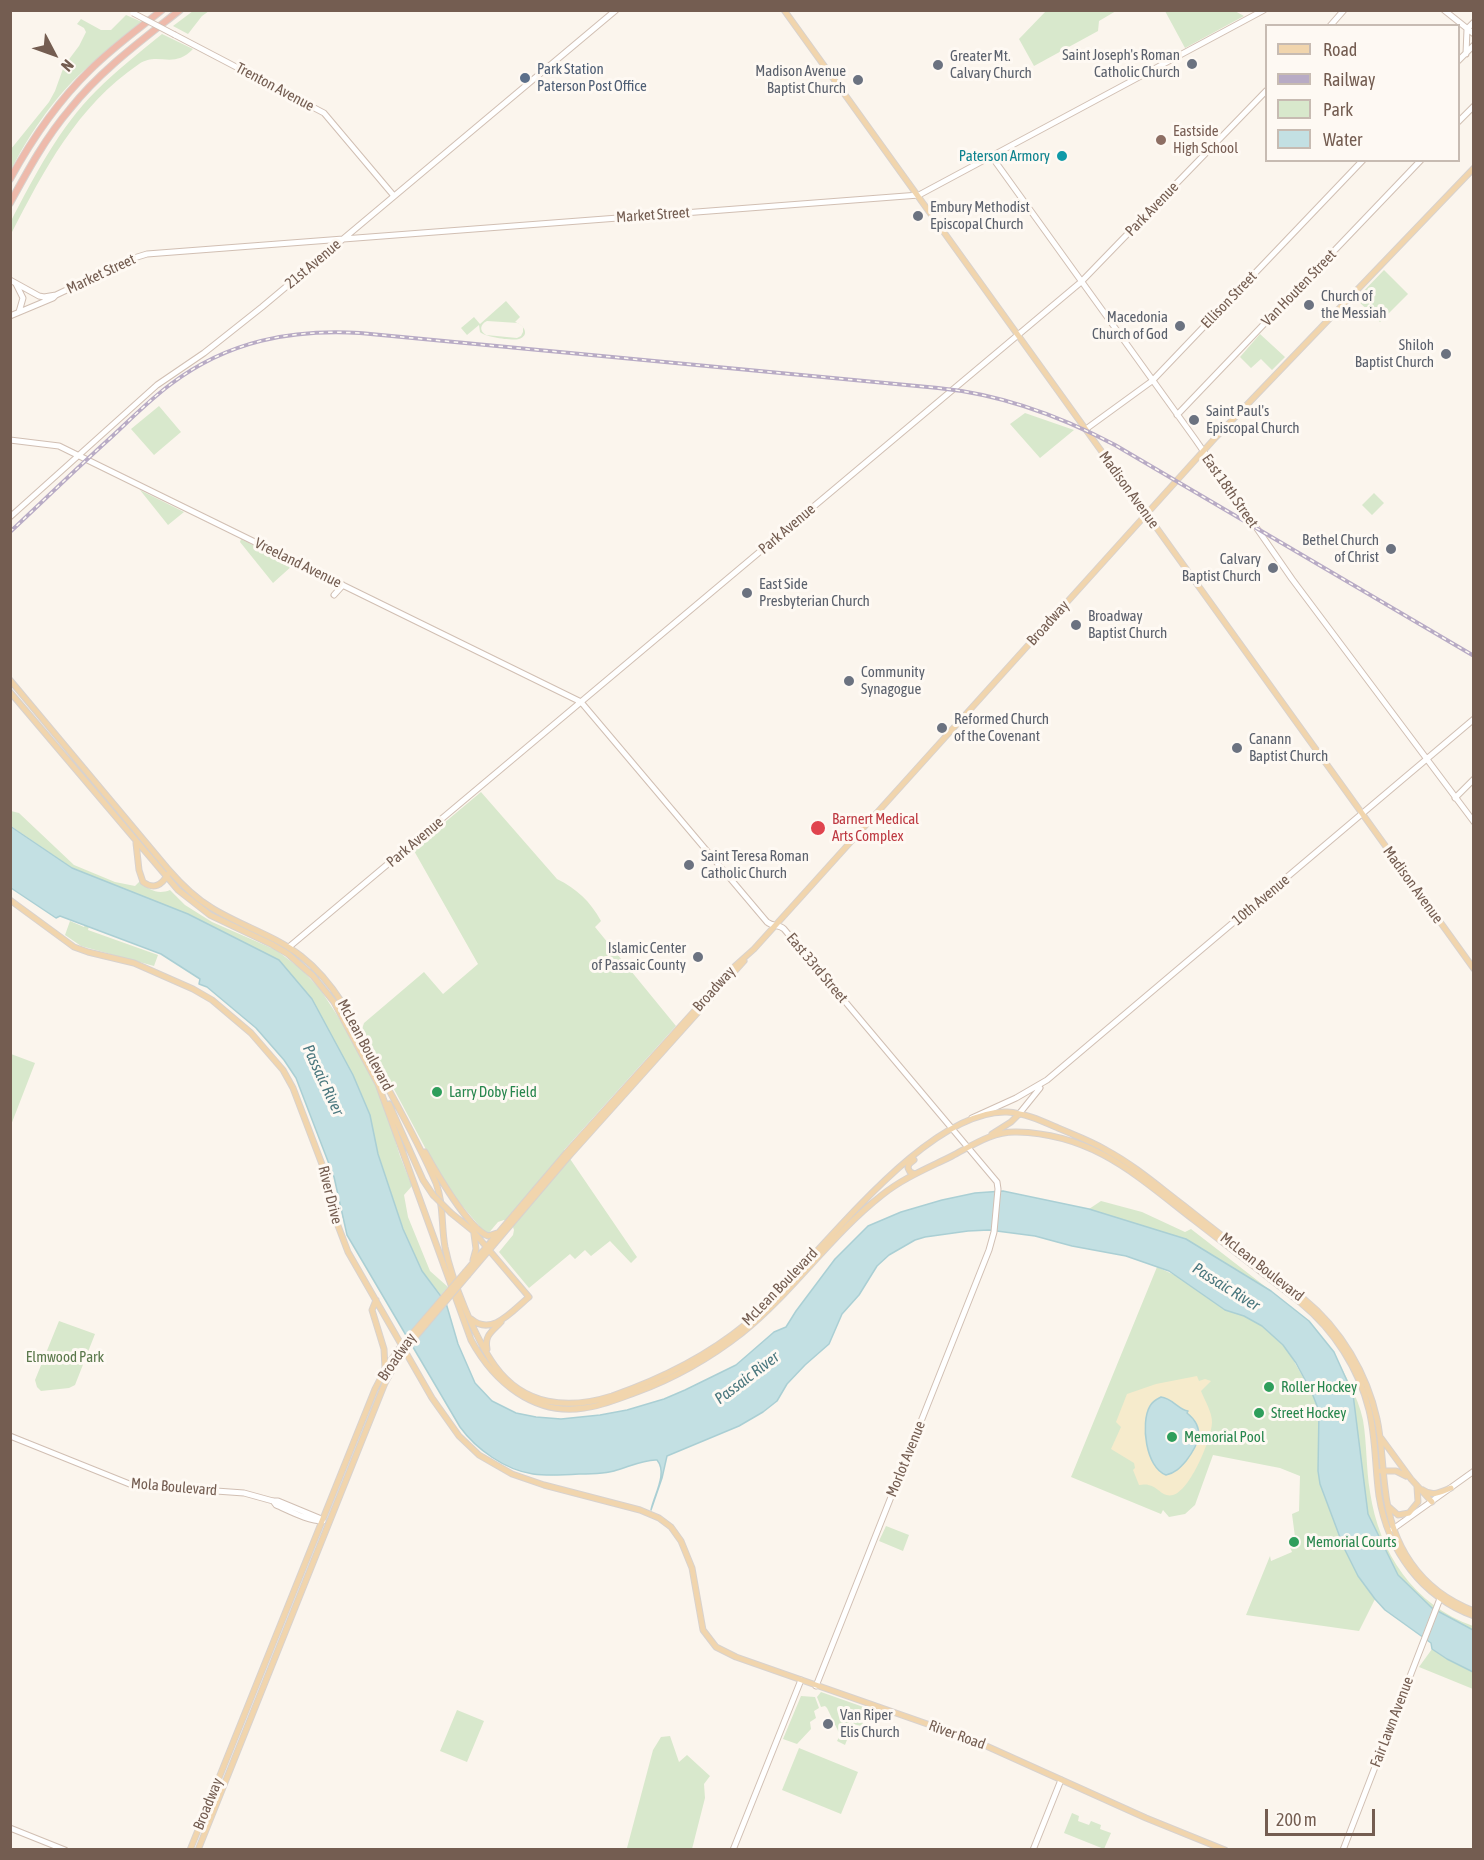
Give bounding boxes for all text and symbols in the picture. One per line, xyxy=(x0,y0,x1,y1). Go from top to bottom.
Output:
north arrow xyxy=(24,24,84,84)
legend xyxy=(1265,24,1460,162)
text: Road xyxy=(1323,39,1357,60)
place label: Saint Joseph's Roman Catholic Church xyxy=(1062,46,1180,81)
place label: Greater Mt. Calvary Church xyxy=(950,47,1032,82)
text: N xyxy=(58,56,77,75)
marker: Saint Joseph's Roman Catholic Church xyxy=(1185,57,1199,71)
marker: Greater Mt. Calvary Church xyxy=(931,58,945,72)
street label: Trenton Avenue xyxy=(233,59,317,115)
place label: Park Station Paterson Post Office xyxy=(537,60,647,95)
place label: Madison Avenue Baptist Church xyxy=(755,62,846,97)
text: Railway xyxy=(1323,69,1375,90)
marker: Park Station Paterson Post Office xyxy=(518,71,532,85)
marker: Madison Avenue Baptist Church xyxy=(851,73,865,87)
text: Park xyxy=(1323,99,1353,120)
place label: Eastside High School xyxy=(1173,122,1238,157)
text: Water xyxy=(1323,129,1362,150)
marker: Eastside High School xyxy=(1154,133,1168,147)
place label: Paterson Armory xyxy=(959,147,1050,165)
marker: Paterson Armory xyxy=(1055,149,1069,163)
street label: Park Avenue xyxy=(1122,178,1182,240)
place label: Embury Methodist Episcopal Church xyxy=(930,198,1030,233)
street label: Market Street xyxy=(616,203,690,227)
marker: Embury Methodist Episcopal Church xyxy=(911,209,925,223)
street label: 21st Avenue xyxy=(281,235,345,293)
street label: Van Houten Street xyxy=(1258,246,1340,330)
street label: Market Street xyxy=(64,250,138,298)
street label: Ellison Street xyxy=(1197,268,1261,332)
place label: Church of the Messiah xyxy=(1321,287,1387,322)
marker: Church of the Messiah xyxy=(1302,298,1316,312)
place label: Macedonia Church of God xyxy=(1092,308,1168,343)
marker: Macedonia Church of God xyxy=(1173,319,1187,333)
place label: Shiloh Baptist Church xyxy=(1355,336,1434,371)
marker: Shiloh Baptist Church xyxy=(1439,347,1453,361)
place label: Saint Paul's Episcopal Church xyxy=(1206,402,1299,437)
marker: Saint Paul's Episcopal Church xyxy=(1187,413,1201,427)
street label: Madison Avenue xyxy=(1095,448,1163,532)
street label: East 18th Street xyxy=(1198,451,1262,531)
street label: Park Avenue xyxy=(755,500,819,558)
place label: Bethel Church of Christ xyxy=(1302,531,1379,566)
street label: Vreeland Avenue xyxy=(252,534,344,592)
marker: Bethel Church of Christ xyxy=(1384,542,1398,556)
place label: Calvary Baptist Church xyxy=(1182,550,1261,585)
marker: Calvary Baptist Church xyxy=(1266,561,1280,575)
place label: East Side Presbyterian Church xyxy=(759,575,870,610)
marker: East Side Presbyterian Church xyxy=(740,586,754,600)
street label: Broadway xyxy=(1023,597,1073,649)
place label: Broadway Baptist Church xyxy=(1088,607,1167,642)
marker: Broadway Baptist Church xyxy=(1069,618,1083,632)
place label: Community Synagogue xyxy=(861,663,925,698)
marker: Community Synagogue xyxy=(842,674,856,688)
place label: Reformed Church of the Covenant xyxy=(954,710,1049,745)
marker: Reformed Church of the Covenant xyxy=(935,721,949,735)
place label: Canann Baptist Church xyxy=(1249,730,1328,765)
marker: Canann Baptist Church xyxy=(1230,741,1244,755)
place label: Barnert Medical Arts Complex xyxy=(832,810,919,845)
street label: Park Avenue xyxy=(383,813,447,871)
marker: Barnert Medical Arts Complex xyxy=(809,819,827,837)
street label: Madison Avenue xyxy=(1379,843,1447,927)
place label: Saint Teresa Roman Catholic Church xyxy=(701,847,809,882)
marker: Saint Teresa Roman Catholic Church xyxy=(682,858,696,872)
street label: 10th Avenue xyxy=(1229,871,1293,929)
street label: East 33rd Street xyxy=(783,929,851,1007)
place label: Islamic Center of Passaic County xyxy=(591,939,686,974)
marker: Islamic Center of Passaic County xyxy=(691,950,705,964)
street label: Broadway xyxy=(689,963,739,1015)
street label: McLean Boulevard xyxy=(333,996,397,1094)
water label: Passaic River xyxy=(298,1042,348,1118)
place label: Larry Doby Field xyxy=(449,1083,537,1101)
marker: Larry Doby Field xyxy=(430,1085,444,1099)
street label: River Drive xyxy=(314,1164,346,1226)
street label: McLean Boulevard xyxy=(1217,1229,1307,1305)
street label: McLean Boulevard xyxy=(738,1244,822,1330)
water label: Passaic River xyxy=(1189,1259,1263,1315)
street label: Broadway xyxy=(374,1329,420,1385)
park label: Elmwood Park xyxy=(26,1348,104,1366)
water label: Passaic River xyxy=(711,1348,783,1408)
place label: Roller Hockey xyxy=(1281,1378,1357,1396)
marker: Roller Hockey xyxy=(1262,1380,1276,1394)
place label: Street Hockey xyxy=(1271,1404,1346,1422)
marker: Street Hockey xyxy=(1252,1406,1266,1420)
street label: Morlot Avenue xyxy=(883,1418,929,1500)
place label: Memorial Pool xyxy=(1184,1428,1265,1446)
marker: Memorial Pool xyxy=(1165,1430,1179,1444)
street label: Mola Boulevard xyxy=(130,1474,218,1500)
place label: Memorial Courts xyxy=(1306,1533,1397,1551)
marker: Memorial Courts xyxy=(1287,1535,1301,1549)
street label: Fair Lawn Avenue xyxy=(1367,1674,1417,1770)
place label: Van Riper Elis Church xyxy=(840,1706,900,1741)
street label: River Road xyxy=(926,1716,988,1754)
marker: Van Riper Elis Church xyxy=(821,1717,835,1731)
street label: Broadway xyxy=(189,1775,227,1833)
scale bar xyxy=(1268,1797,1378,1835)
text: 200 m xyxy=(1276,1809,1317,1830)

